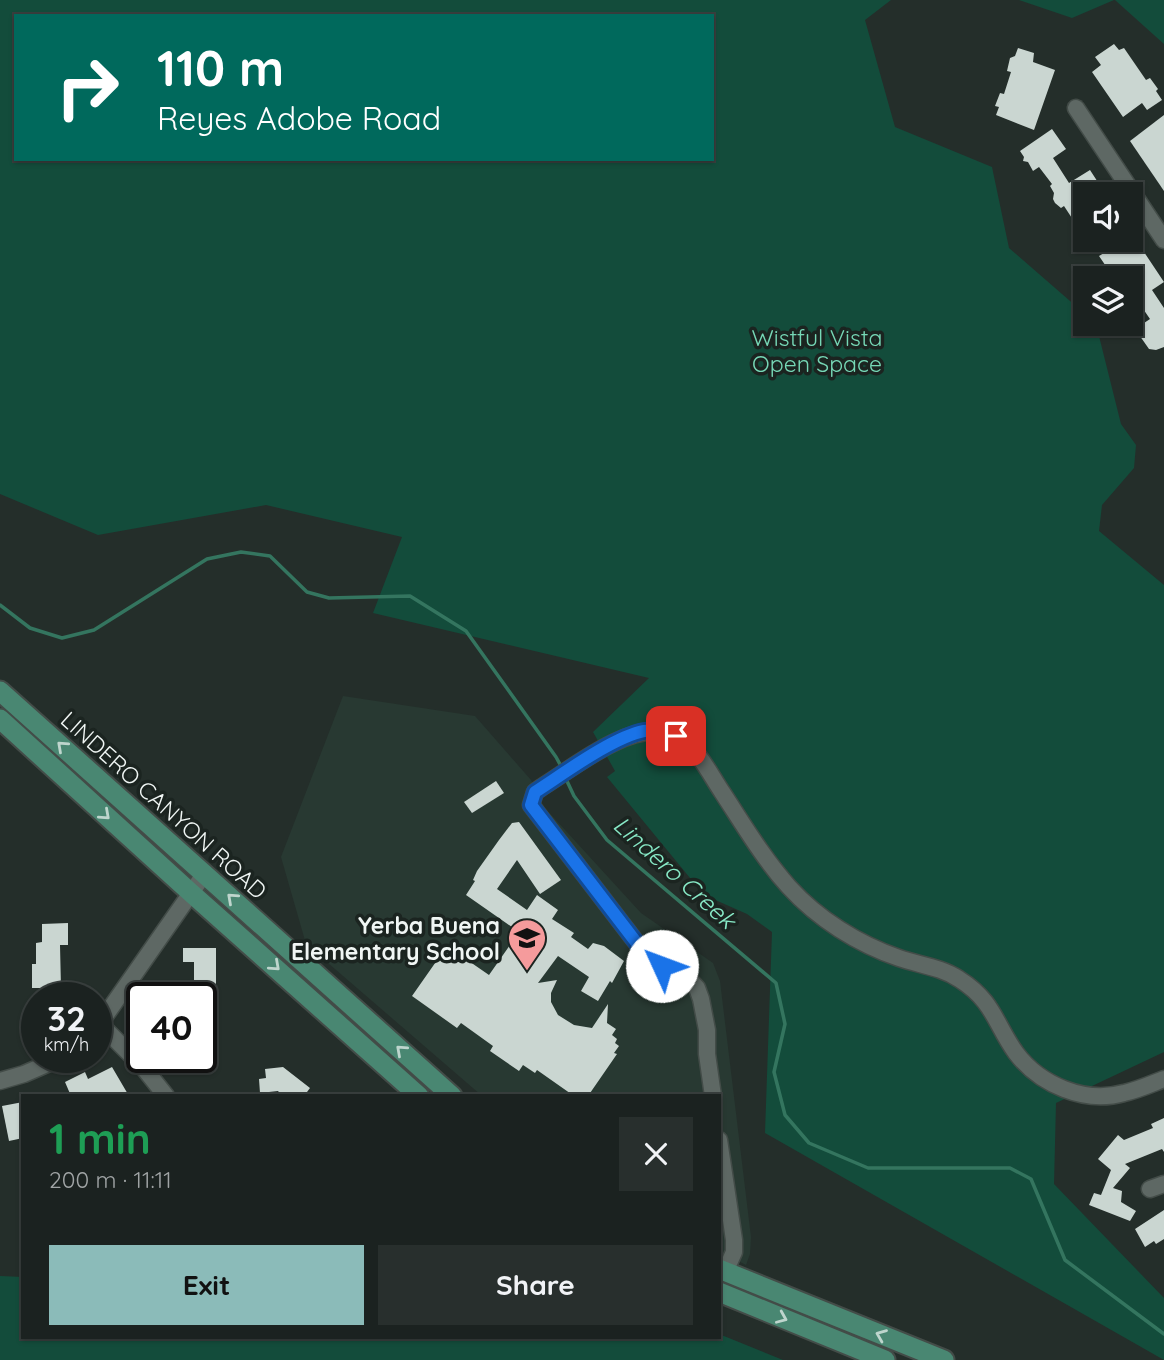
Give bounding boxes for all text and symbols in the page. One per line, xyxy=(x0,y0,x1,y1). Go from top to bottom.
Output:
text: 110 m xyxy=(157,37,284,98)
icon: right xyxy=(42,42,133,133)
text: Reyes Adobe Road xyxy=(157,98,441,138)
map controls xyxy=(1073,182,1143,336)
button: sound xyxy=(1073,182,1143,252)
button: layers xyxy=(1073,266,1143,336)
park label: Wistful Vista Open Space xyxy=(752,323,882,378)
street label: LINDERO CANYON ROAD xyxy=(55,705,273,905)
pin xyxy=(646,706,706,766)
icon: arrive xyxy=(657,717,695,755)
one-way arrow xyxy=(57,742,70,755)
one-way arrow xyxy=(97,806,110,819)
water label: Lindero Creek xyxy=(608,809,744,936)
one-way arrow xyxy=(227,894,240,906)
place label: Yerba Buena Elementary School xyxy=(291,911,500,966)
school or university icon: Yerba Buena Elementary School xyxy=(506,917,548,972)
position arrow xyxy=(625,929,699,1003)
one-way arrow xyxy=(267,958,280,970)
speed limit sign: 40 xyxy=(126,982,217,1073)
text: 32 xyxy=(47,996,86,1040)
text: km/h xyxy=(44,1033,89,1056)
one-way arrow xyxy=(396,1046,409,1059)
text: 1 min xyxy=(49,1112,151,1165)
button: close xyxy=(619,1117,693,1191)
text: 200 m · 11:11 xyxy=(49,1165,172,1194)
button: Exit xyxy=(49,1245,364,1325)
button: Share xyxy=(378,1245,693,1325)
one-way arrow xyxy=(775,1310,788,1324)
one-way arrow xyxy=(875,1329,887,1343)

